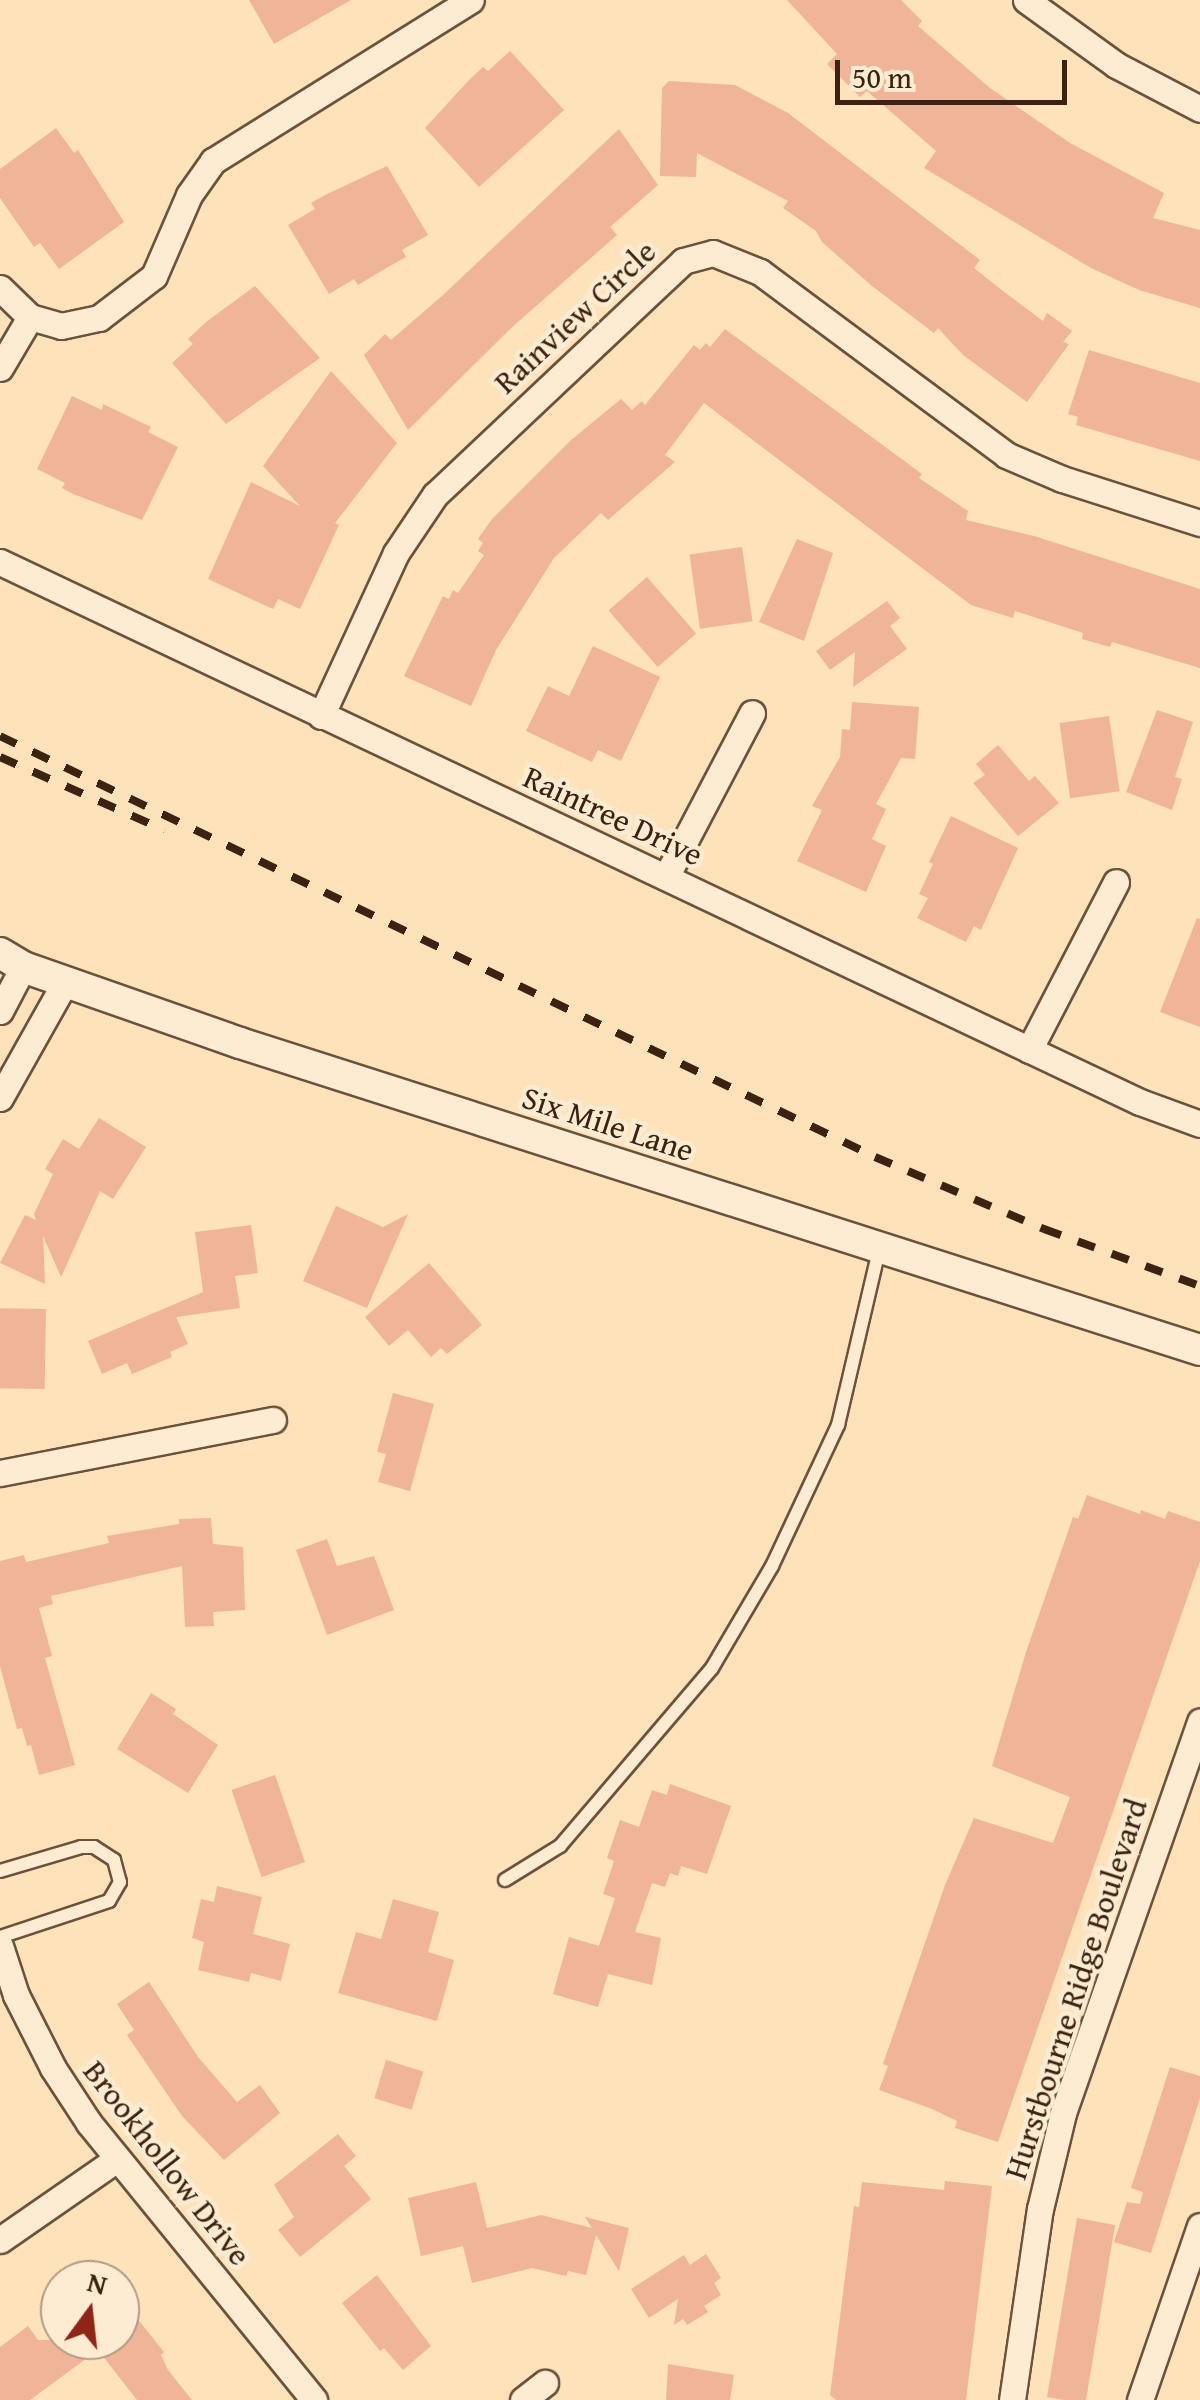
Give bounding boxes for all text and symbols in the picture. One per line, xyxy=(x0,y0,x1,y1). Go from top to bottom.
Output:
scale bar xyxy=(840,40,1072,102)
text: 50 m xyxy=(852,55,912,99)
street label: Rainview Circle xyxy=(486,232,664,402)
street label: Raintree Drive xyxy=(517,758,709,874)
street label: Six Mile Lane xyxy=(517,1078,699,1170)
street label: Hurstbourne Ridge Boulevard xyxy=(996,1794,1156,2184)
street label: Brookhollow Drive xyxy=(75,2053,259,2273)
north arrow xyxy=(40,2260,140,2360)
text: N xyxy=(83,2260,112,2305)

